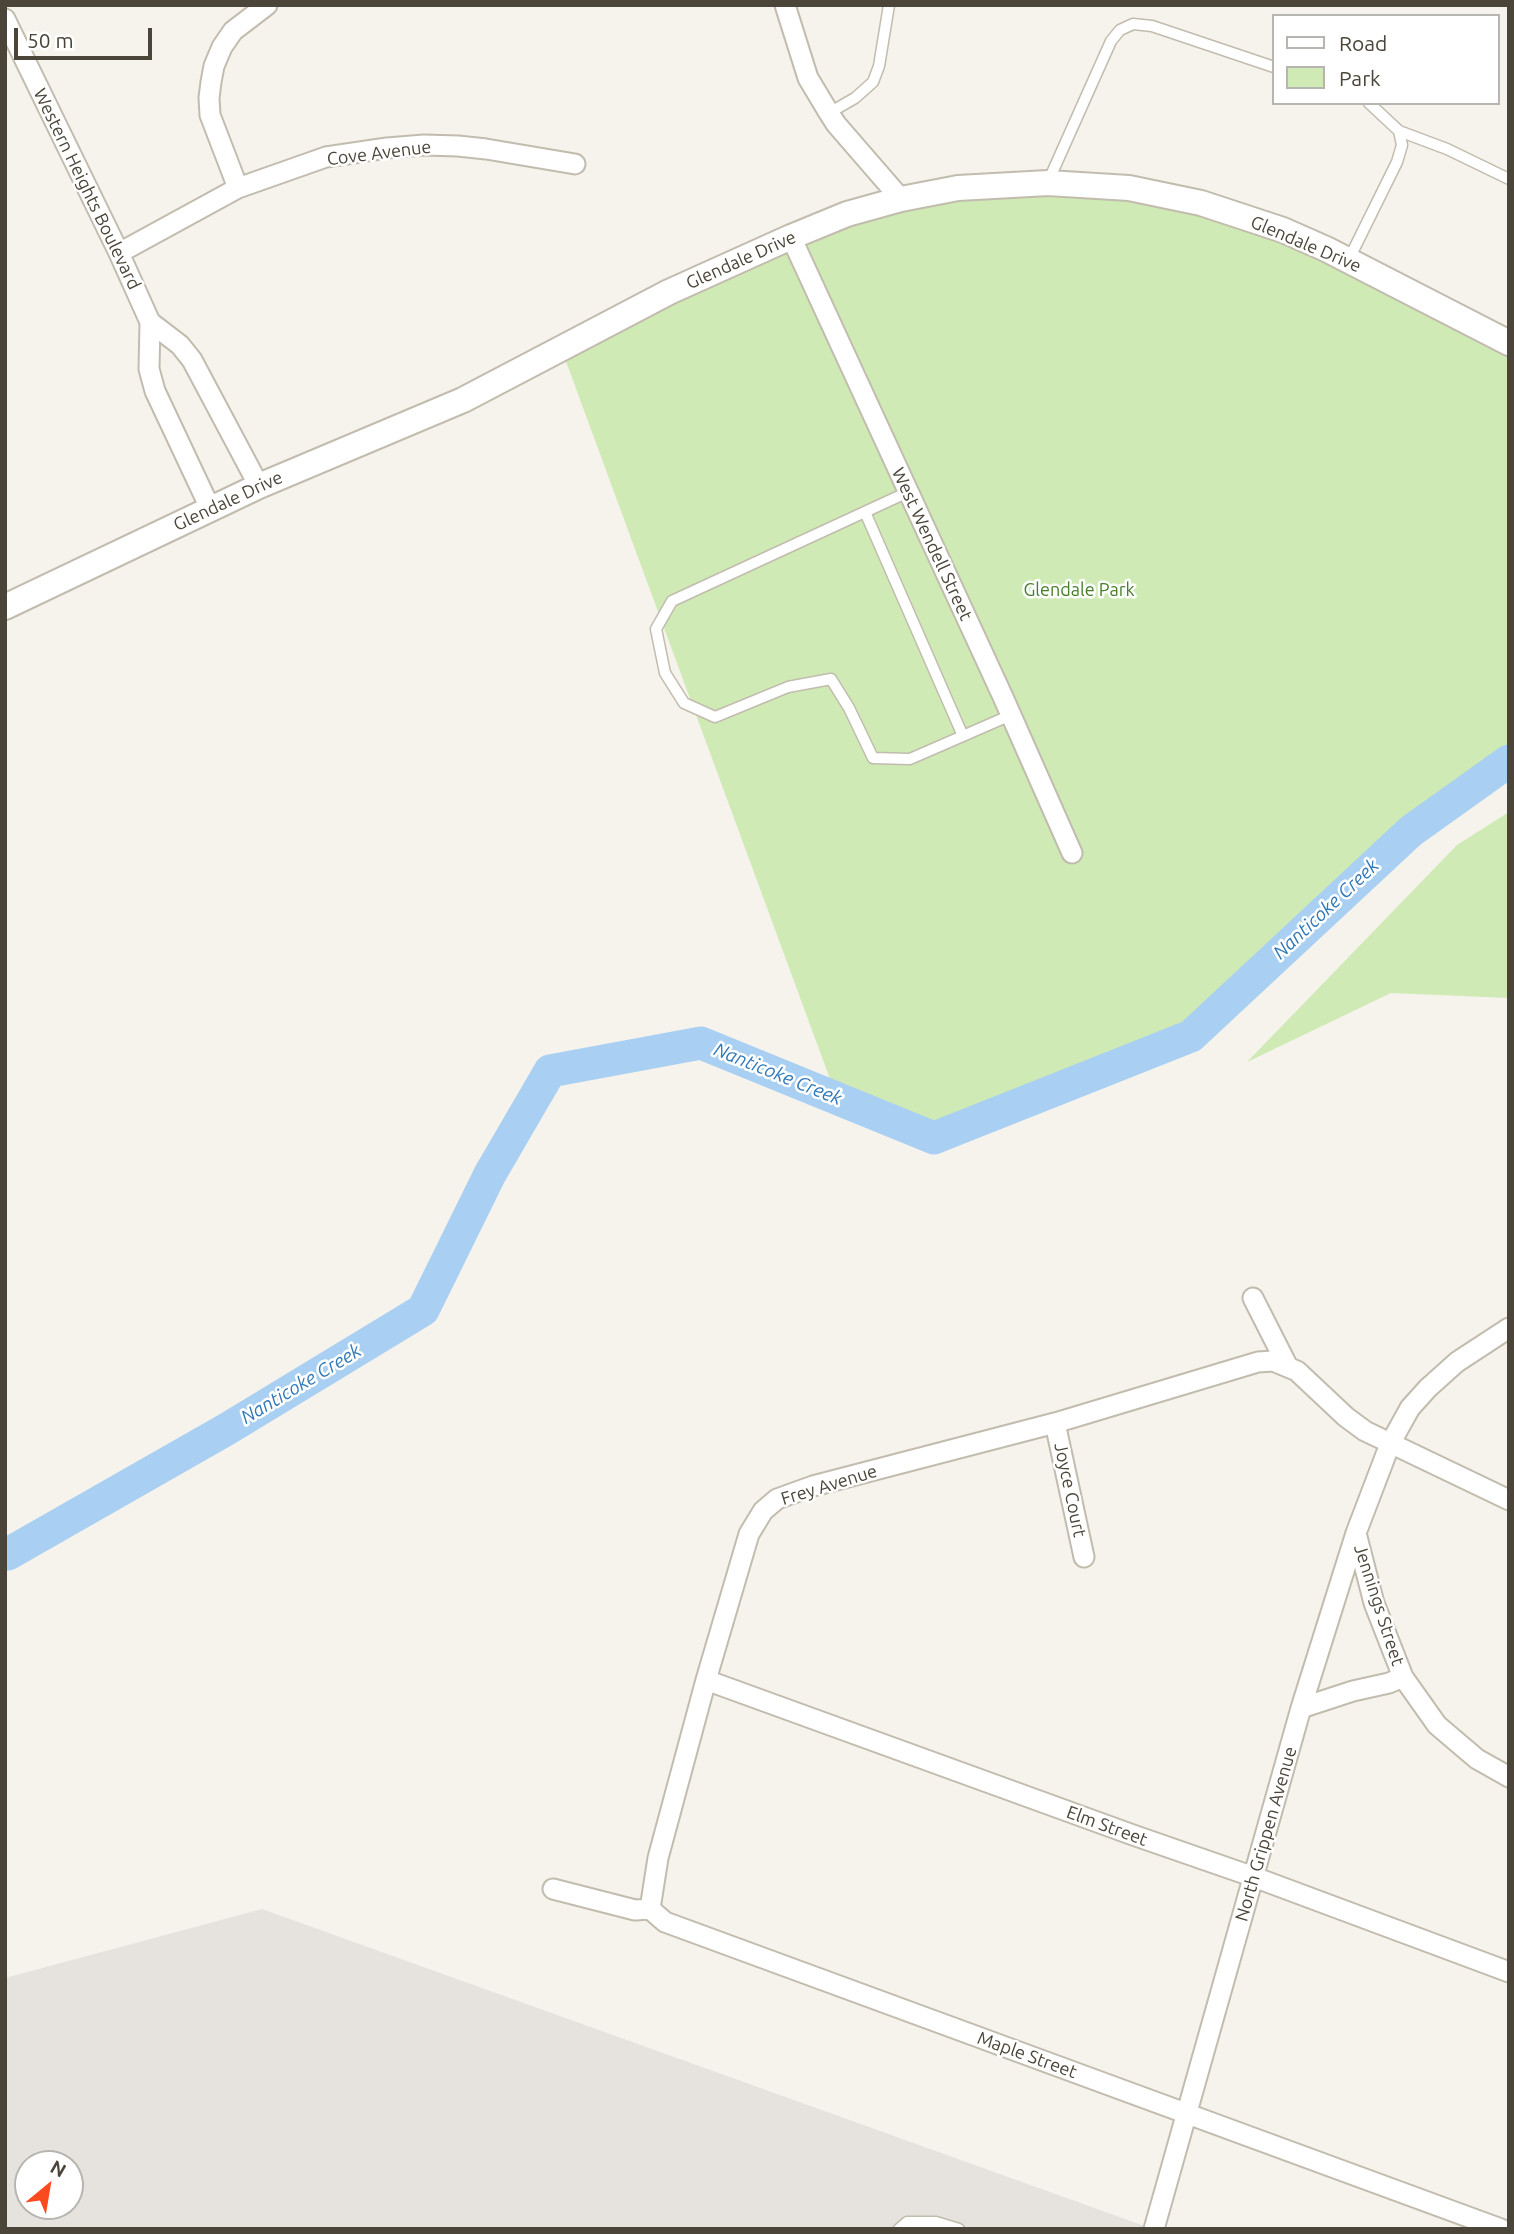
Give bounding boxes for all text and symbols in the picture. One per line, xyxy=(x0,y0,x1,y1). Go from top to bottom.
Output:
scale bar xyxy=(18,14,156,58)
legend xyxy=(1272,14,1500,105)
text: 50 m xyxy=(27,28,74,52)
text: Road xyxy=(1339,31,1387,55)
text: Park xyxy=(1339,66,1381,90)
street label: Western Heights Boulevard xyxy=(29,85,145,293)
street label: Cove Avenue xyxy=(326,136,432,170)
street label: Glendale Drive xyxy=(1247,211,1365,277)
street label: Glendale Drive xyxy=(683,226,799,294)
street label: West Wendell Street xyxy=(887,464,977,624)
street label: Glendale Drive xyxy=(170,466,286,536)
park label: Glendale Park xyxy=(1023,579,1135,601)
water label: Nanticoke Creek xyxy=(1268,854,1384,964)
water label: Nanticoke Creek xyxy=(710,1038,846,1110)
water label: Nanticoke Creek xyxy=(237,1339,365,1429)
street label: Joyce Court xyxy=(1049,1441,1091,1539)
street label: Frey Avenue xyxy=(778,1460,880,1510)
street label: Jennings Street xyxy=(1349,1541,1409,1669)
street label: North Grippen Avenue xyxy=(1231,1744,1301,1924)
street label: Elm Street xyxy=(1063,1801,1151,1851)
street label: Maple Street xyxy=(974,2027,1080,2083)
north arrow xyxy=(14,2150,84,2220)
text: N xyxy=(47,2155,70,2182)

